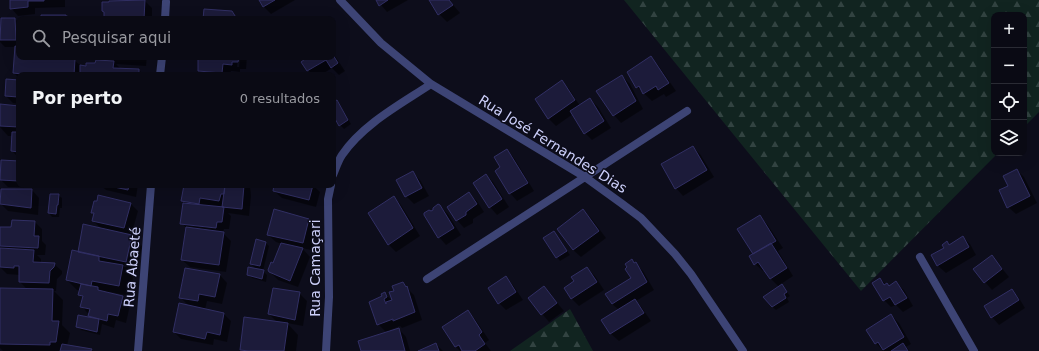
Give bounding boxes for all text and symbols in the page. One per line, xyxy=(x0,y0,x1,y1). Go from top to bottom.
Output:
map controls xyxy=(991,12,1027,156)
button: + xyxy=(991,12,1027,48)
search box xyxy=(16,16,336,60)
icon: search xyxy=(30,27,52,49)
text: Pesquisar aqui xyxy=(62,29,171,47)
button: − xyxy=(991,48,1027,84)
button: locate xyxy=(991,84,1027,120)
text: Por perto xyxy=(32,88,122,108)
text: 0 resultados xyxy=(240,91,320,106)
street label: Rua José Fernandes Dias xyxy=(476,92,630,196)
button: layers xyxy=(991,120,1027,156)
street label: Rua Camaçari xyxy=(307,219,323,317)
street label: Rua Abaeté xyxy=(121,226,143,308)

